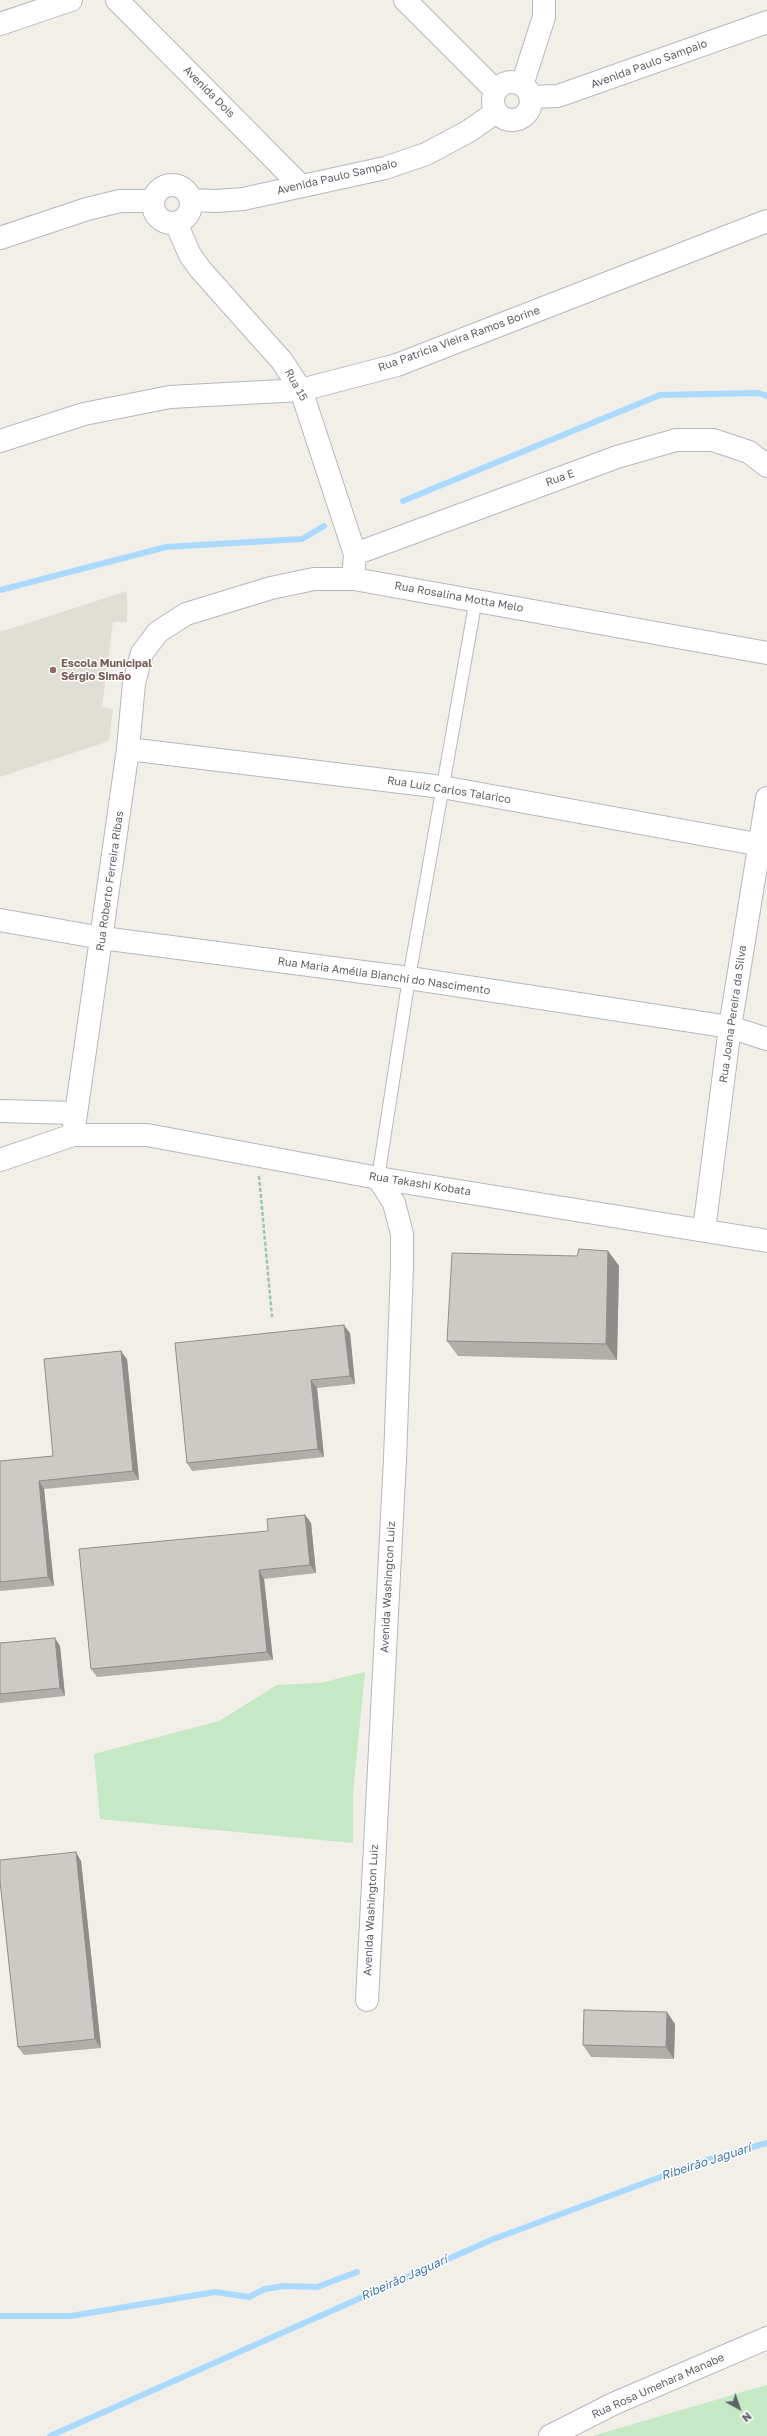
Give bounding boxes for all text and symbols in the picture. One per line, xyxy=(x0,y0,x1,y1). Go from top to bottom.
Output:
street label: Avenida Paulo Sampaio xyxy=(589,37,709,91)
street label: Avenida Dois xyxy=(180,63,238,121)
street label: Avenida Paulo Sampaio xyxy=(276,157,398,197)
street label: Rua Patricia Vieira Ramos Borine xyxy=(376,304,542,374)
street label: Rua 15 xyxy=(282,367,310,403)
street label: Rua E xyxy=(544,467,576,489)
street label: Rua Rosalina Motta Melo xyxy=(394,579,524,615)
place label: Escola Municipal Sérgio Simão xyxy=(61,657,152,683)
marker: Escola Municipal Sérgio Simão xyxy=(48,665,58,675)
street label: Rua Luiz Carlos Talarico xyxy=(386,774,512,806)
street label: Rua Roberto Ferreira Ribas xyxy=(94,810,126,952)
street label: Rua Joana Pereira da Silva xyxy=(717,944,749,1084)
street label: Rua Maria Amélia Bianchi do Nascimento xyxy=(277,955,491,997)
street label: Rua Takashi Kobata xyxy=(368,1169,472,1199)
street label: Avenida Washington Luiz xyxy=(378,1521,398,1653)
street label: Avenida Washington Luiz xyxy=(361,1844,381,1976)
water label: Ribeirão Jaguarí xyxy=(659,2141,753,2183)
water label: Ribeirão Jaguarí xyxy=(358,2252,450,2304)
street label: Rua Rosa Umehara Manabe xyxy=(590,2351,726,2421)
north arrow xyxy=(719,2388,759,2428)
text: N xyxy=(740,2410,754,2425)

